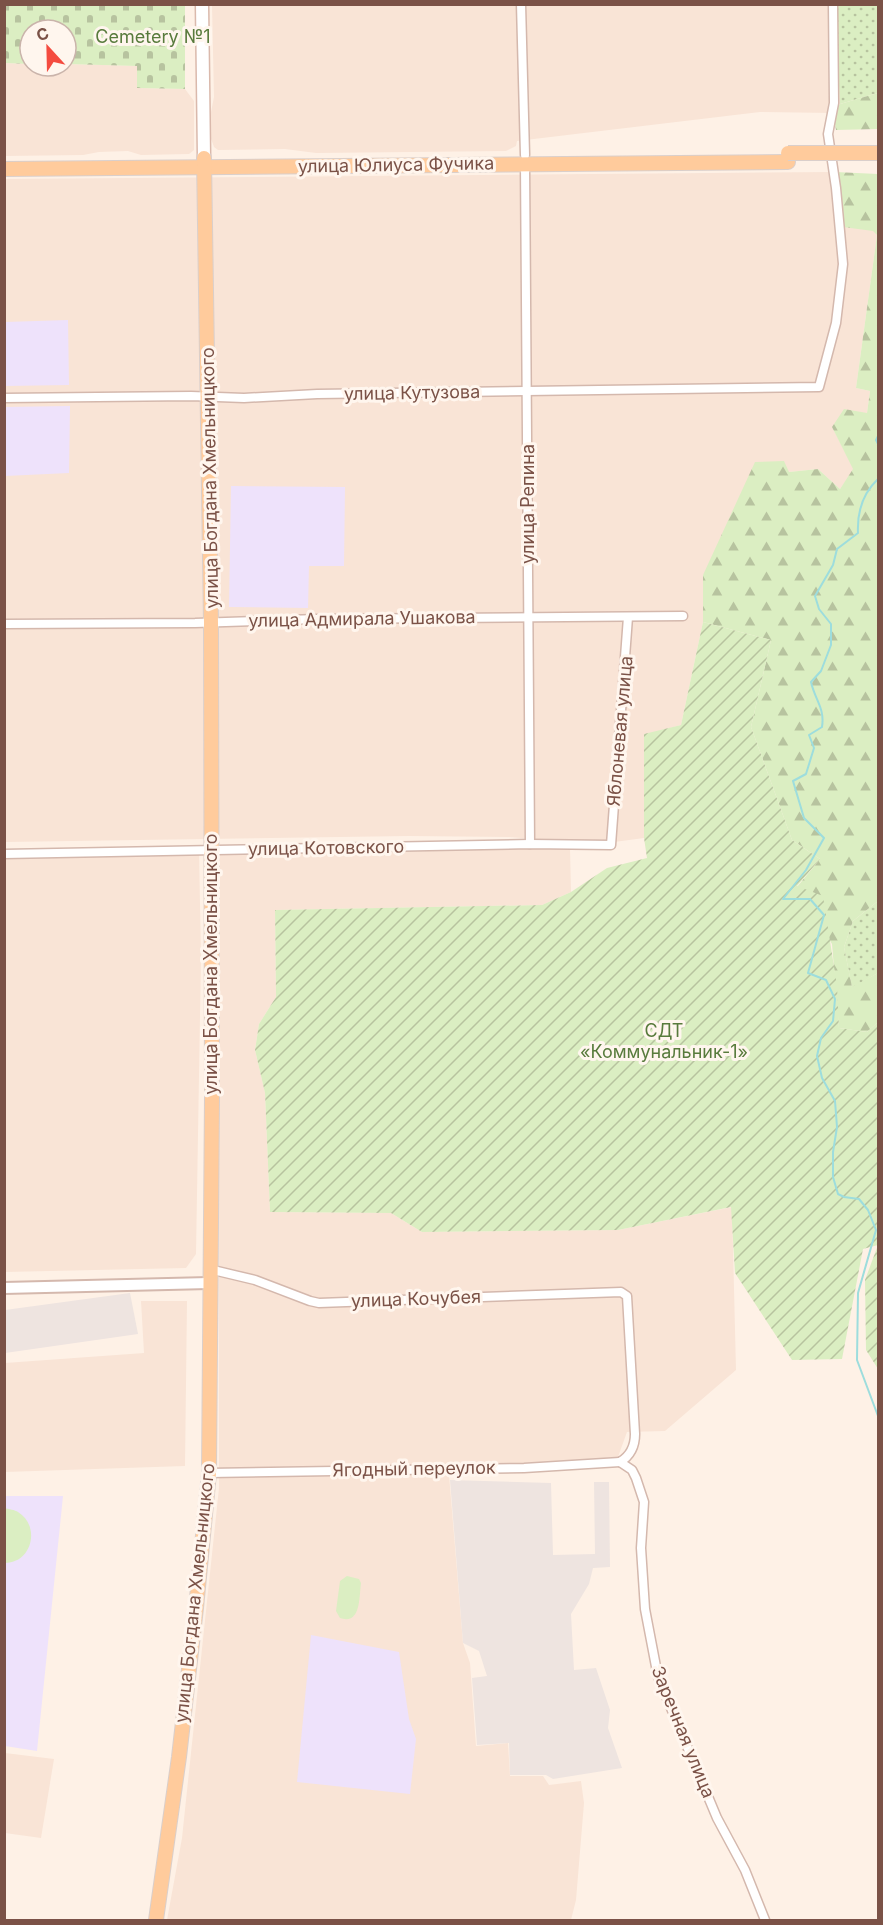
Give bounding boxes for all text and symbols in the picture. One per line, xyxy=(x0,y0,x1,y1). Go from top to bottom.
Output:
north arrow xyxy=(18,18,78,78)
text: С xyxy=(33,23,52,46)
park label: Cemetery №1 xyxy=(95,26,211,47)
street label: улица Юлиуса Фучика xyxy=(298,152,494,177)
street label: улица Богдана Хмельницкого xyxy=(197,347,222,609)
street label: улица Кутузова xyxy=(344,381,480,404)
street label: улица Репина xyxy=(517,444,538,564)
street label: улица Адмирала Ушакова xyxy=(248,606,476,631)
street label: Яблоневая улица xyxy=(602,655,637,807)
street label: улица Богдана Хмельницкого xyxy=(200,833,221,1095)
street label: улица Котовского xyxy=(248,836,404,859)
park label: СДТ «Коммунальник-1» xyxy=(580,1020,748,1062)
street label: улица Кочубея xyxy=(351,1286,481,1311)
street label: Ягодный переулок xyxy=(332,1457,496,1480)
street label: улица Богдана Хмельницкого xyxy=(170,1462,219,1724)
street label: Заречная улица xyxy=(647,1663,719,1801)

